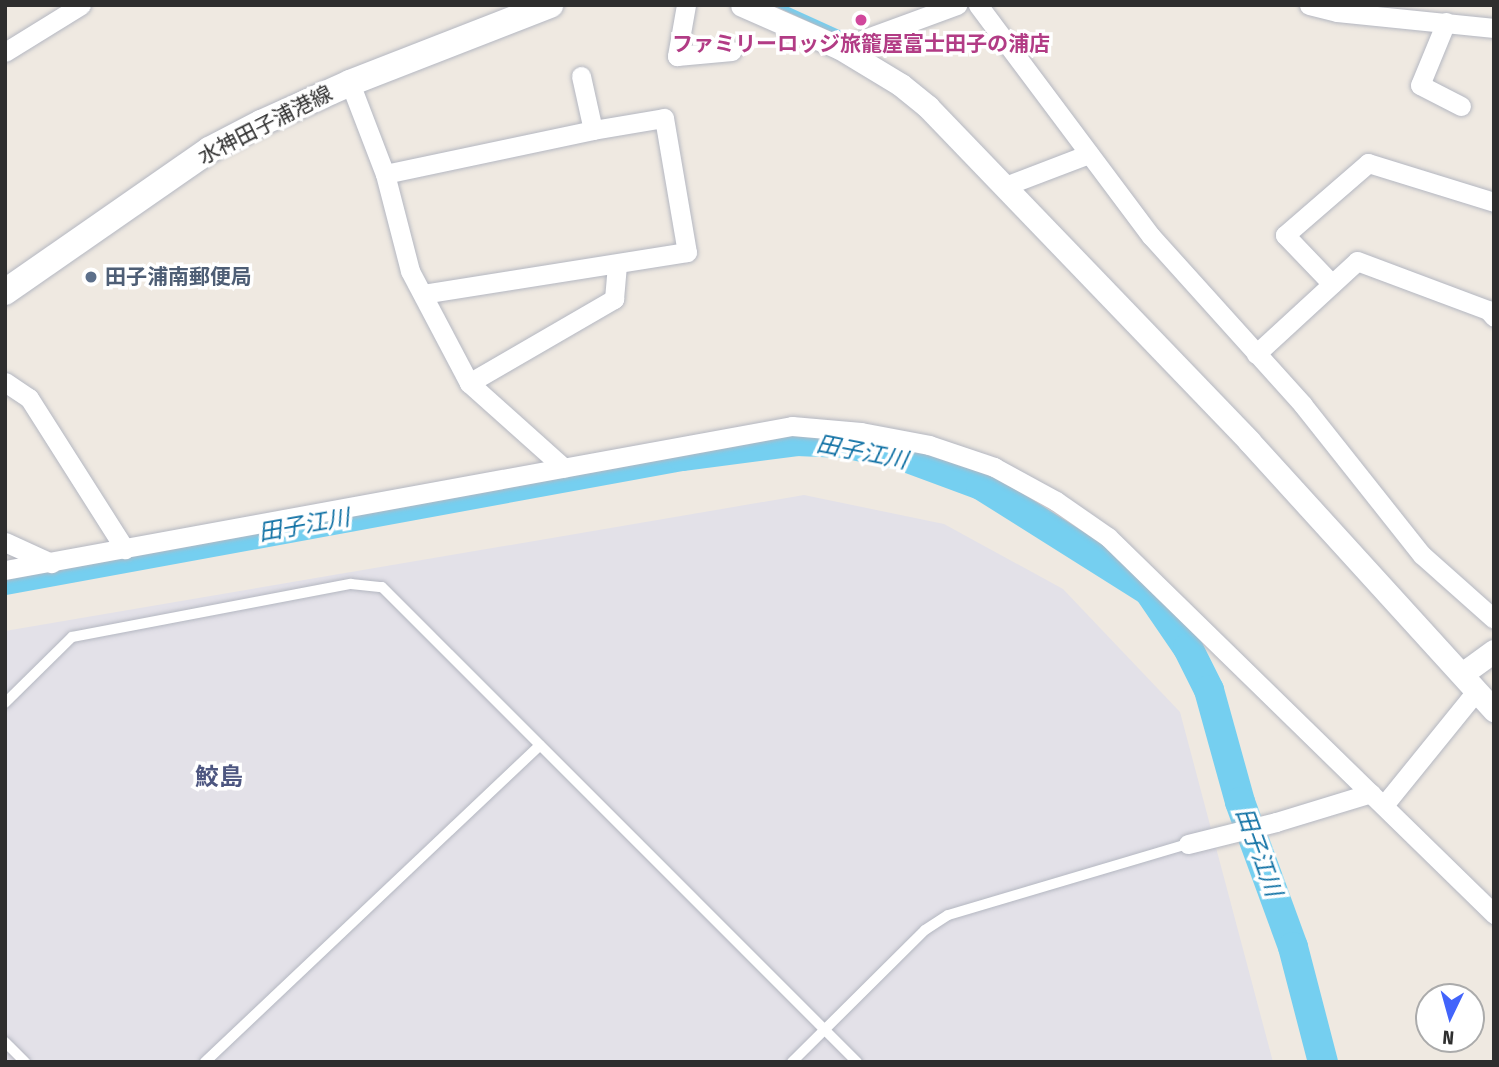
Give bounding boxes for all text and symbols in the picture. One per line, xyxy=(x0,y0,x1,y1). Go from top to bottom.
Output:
marker: ファミリーロッジ旅籠屋富士田子の浦店 xyxy=(853,12,869,28)
place label: ファミリーロッジ旅籠屋富士田子の浦店 xyxy=(672,31,1050,57)
street label: 水神田子浦港線 xyxy=(194,80,336,170)
place label: 田子浦南郵便局 xyxy=(105,264,252,290)
marker: 田子浦南郵便局 xyxy=(83,269,99,285)
water label: 田子江川 xyxy=(814,430,910,474)
water label: 田子江川 xyxy=(256,503,352,547)
district label: 鮫島 xyxy=(195,764,243,792)
water label: 田子江川 xyxy=(1230,804,1288,900)
north arrow xyxy=(1415,983,1485,1053)
text: N xyxy=(1442,1025,1455,1049)

